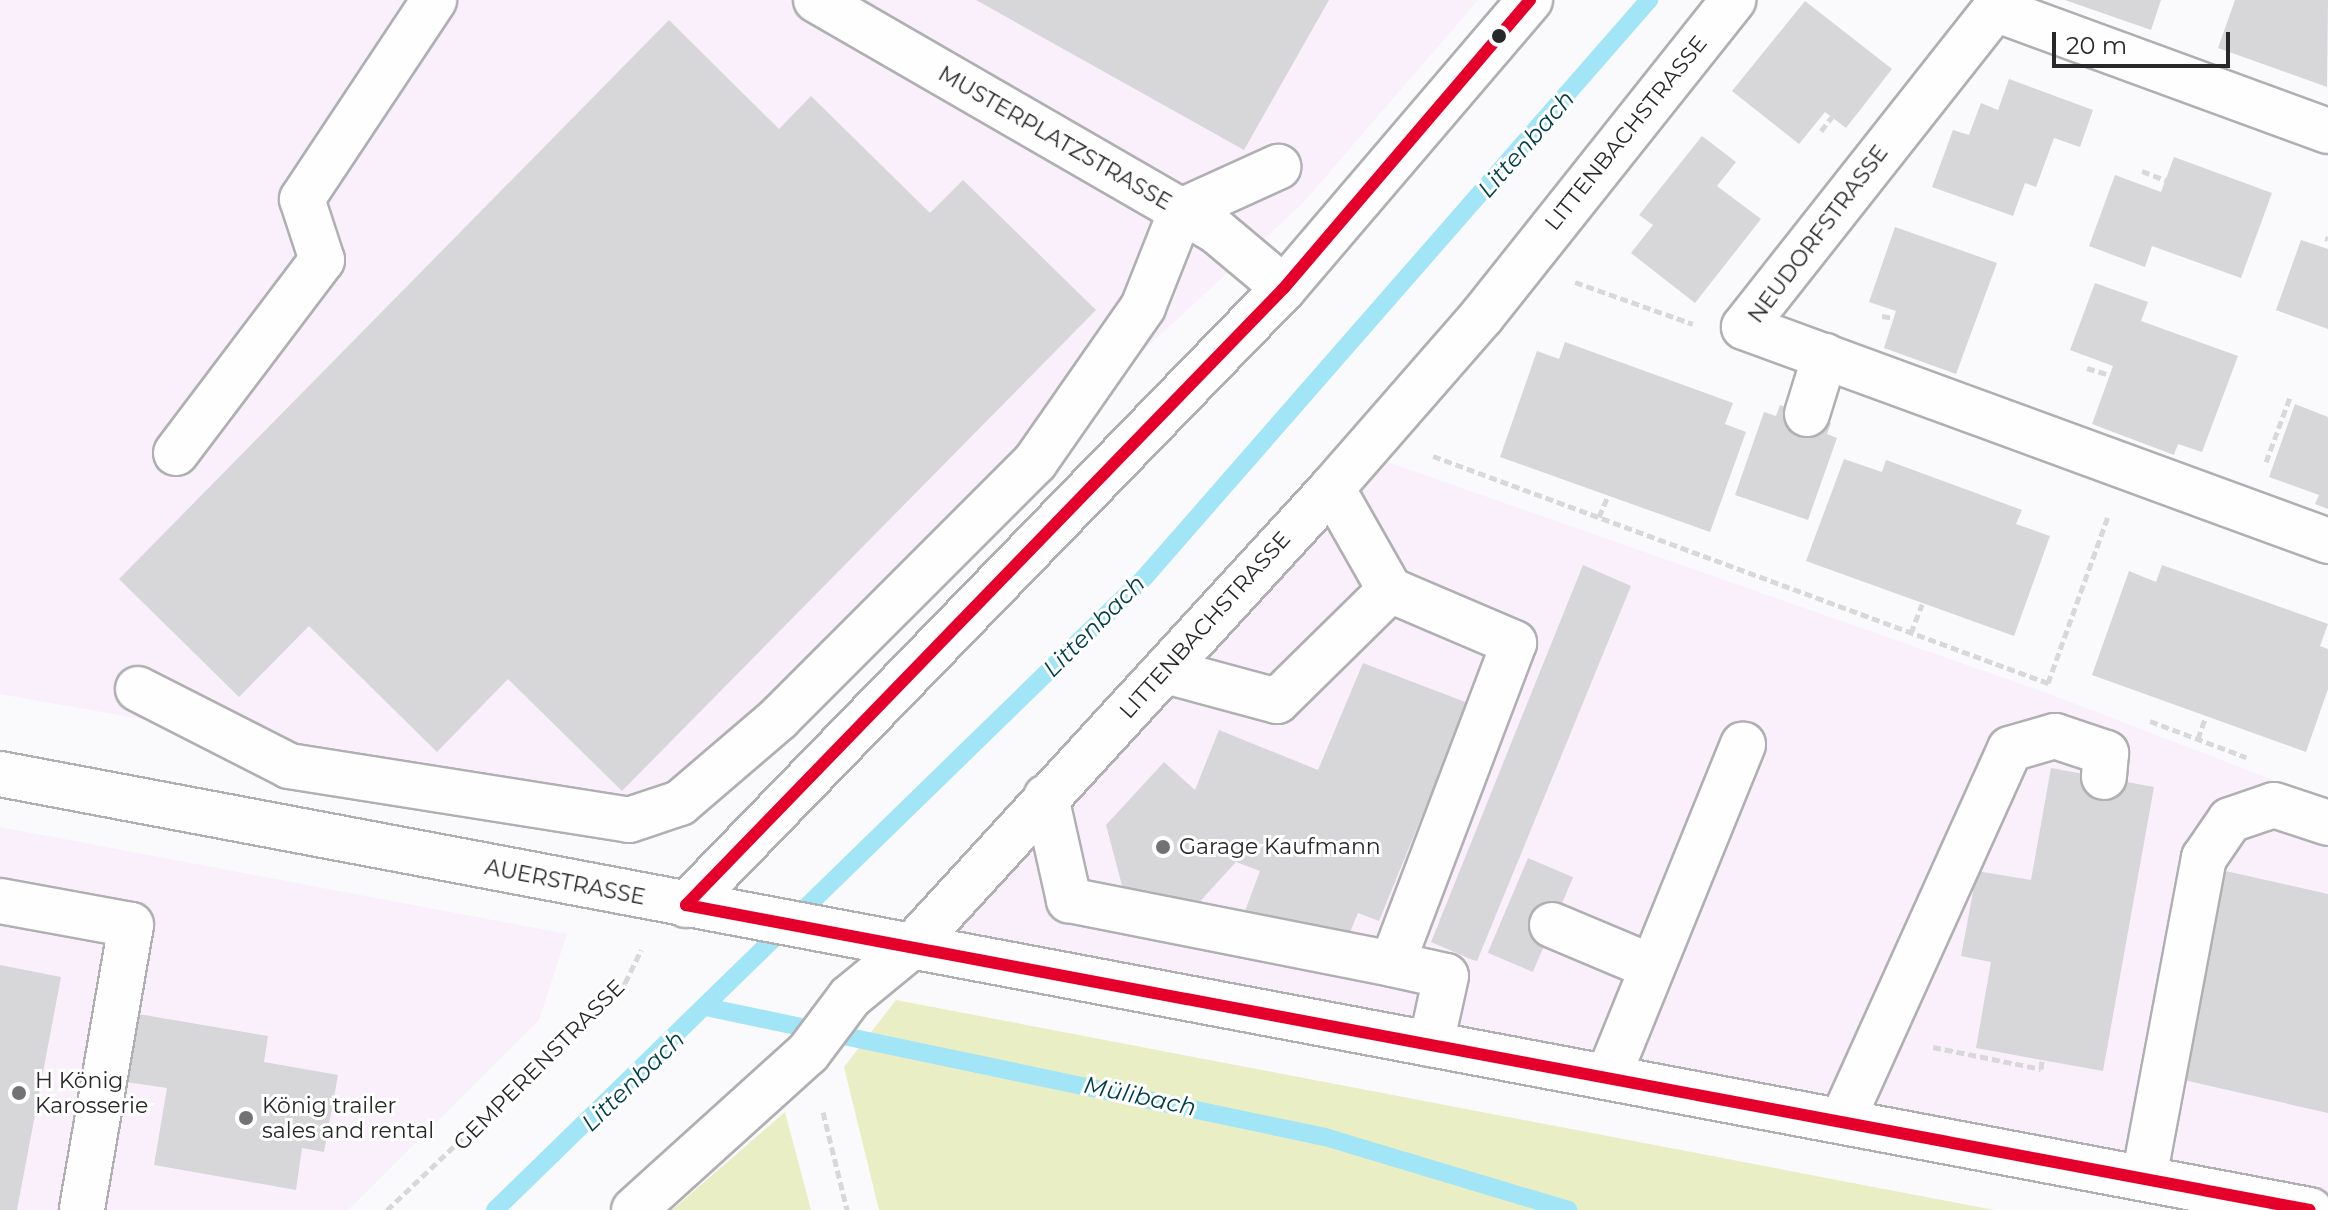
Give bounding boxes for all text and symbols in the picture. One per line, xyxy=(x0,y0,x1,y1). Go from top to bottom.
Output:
scale bar xyxy=(2056,16,2234,66)
unlabelled marker xyxy=(1491,28,1507,44)
street label: LITTENBACHSTRASSE xyxy=(1539,30,1713,236)
text: 20 m xyxy=(2066,31,2127,60)
street label: MUSTERPLATZSTRASSE xyxy=(934,60,1176,216)
water label: Littenbach xyxy=(1472,85,1580,203)
street label: NEUDORFSTRASSE xyxy=(1743,140,1893,328)
street label: LITTENBACHSTRASSE xyxy=(1114,526,1296,724)
water label: Littenbach xyxy=(1037,569,1151,683)
place label: Garage Kaufmann xyxy=(1179,834,1381,860)
marker: Garage Kaufmann xyxy=(1154,838,1172,856)
street label: AUERSTRASSE xyxy=(483,854,647,910)
street label: GEMPERENSTRASSE xyxy=(448,974,630,1156)
water label: Littenbach xyxy=(575,1025,691,1137)
place label: H König Karosserie xyxy=(35,1067,148,1118)
water label: Mülibach xyxy=(1081,1070,1199,1122)
marker: H König Karosserie xyxy=(10,1084,28,1102)
place label: König trailer sales and rental xyxy=(262,1092,434,1144)
marker: König trailer sales and rental xyxy=(237,1109,255,1127)

